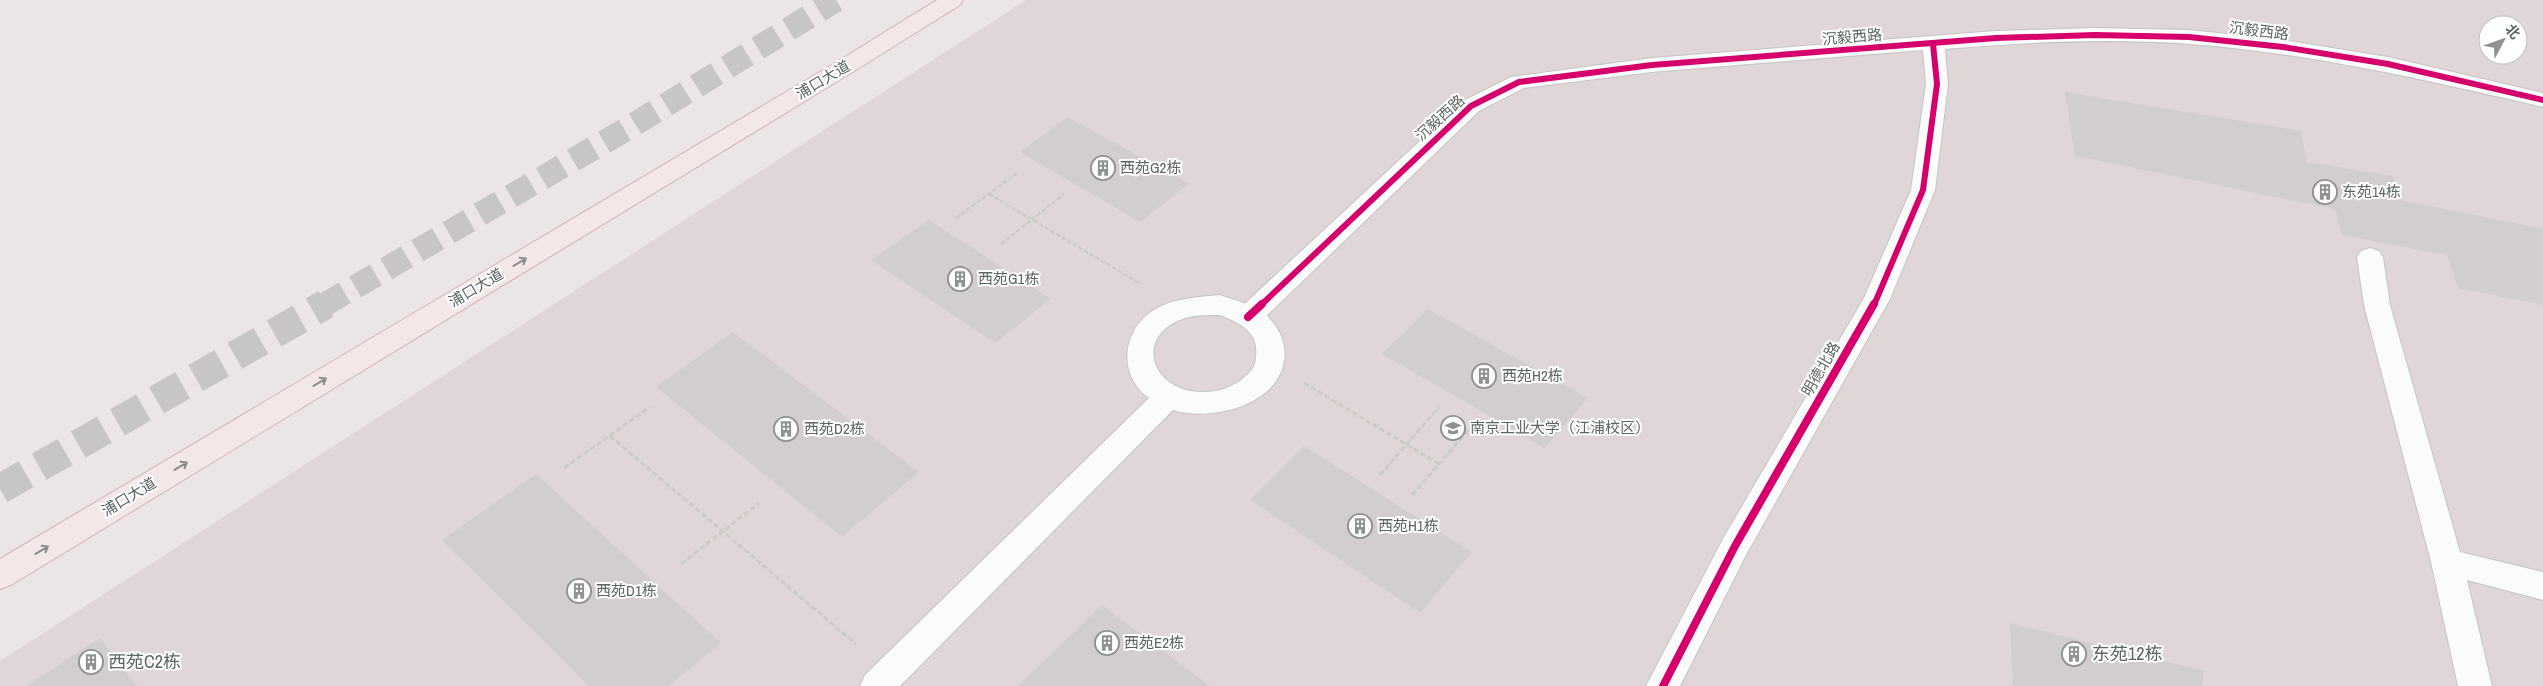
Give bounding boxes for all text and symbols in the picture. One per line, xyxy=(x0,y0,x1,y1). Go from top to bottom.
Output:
north arrow xyxy=(2478,15,2528,65)
street label: 沉毅西路 xyxy=(2228,16,2290,45)
text: 北 xyxy=(2501,20,2524,43)
street label: 沉毅西路 xyxy=(1821,23,1883,50)
street label: 浦口大道 xyxy=(792,55,854,104)
street label: 沉毅西路 xyxy=(1410,90,1469,146)
building icon: 西苑G2栋 xyxy=(1090,155,1116,181)
place label: 西苑G2栋 xyxy=(1120,157,1181,178)
building icon: 东苑14栋 xyxy=(2312,179,2338,205)
place label: 东苑14栋 xyxy=(2342,181,2401,202)
one-way arrow xyxy=(512,257,526,267)
street label: 浦口大道 xyxy=(445,263,507,312)
building icon: 西苑G1栋 xyxy=(947,266,973,292)
place label: 西苑G1栋 xyxy=(978,268,1039,289)
street label: 明德北路 xyxy=(1796,338,1845,400)
building icon: 西苑H2栋 xyxy=(1471,363,1497,389)
place label: 西苑H2栋 xyxy=(1502,365,1563,386)
one-way arrow xyxy=(313,377,327,387)
school or university icon: 南京工业大学（江浦校区） xyxy=(1440,415,1466,441)
building icon: 西苑D2栋 xyxy=(773,416,799,442)
place label: 南京工业大学（江浦校区） xyxy=(1470,417,1650,438)
place label: 西苑D2栋 xyxy=(804,418,865,439)
one-way arrow xyxy=(174,461,188,471)
street label: 浦口大道 xyxy=(98,472,160,521)
building icon: 西苑H1栋 xyxy=(1347,513,1373,539)
place label: 西苑H1栋 xyxy=(1378,515,1439,536)
one-way arrow xyxy=(34,544,48,554)
building icon: 西苑D1栋 xyxy=(566,578,592,604)
place label: 西苑D1栋 xyxy=(596,580,657,601)
building icon: 西苑E2栋 xyxy=(1094,630,1120,656)
place label: 西苑E2栋 xyxy=(1124,632,1184,653)
building icon: 东苑12栋 xyxy=(2061,641,2087,667)
place label: 东苑12栋 xyxy=(2092,641,2162,666)
building icon: 西苑C2栋 xyxy=(78,649,104,675)
place label: 西苑C2栋 xyxy=(108,649,181,674)

